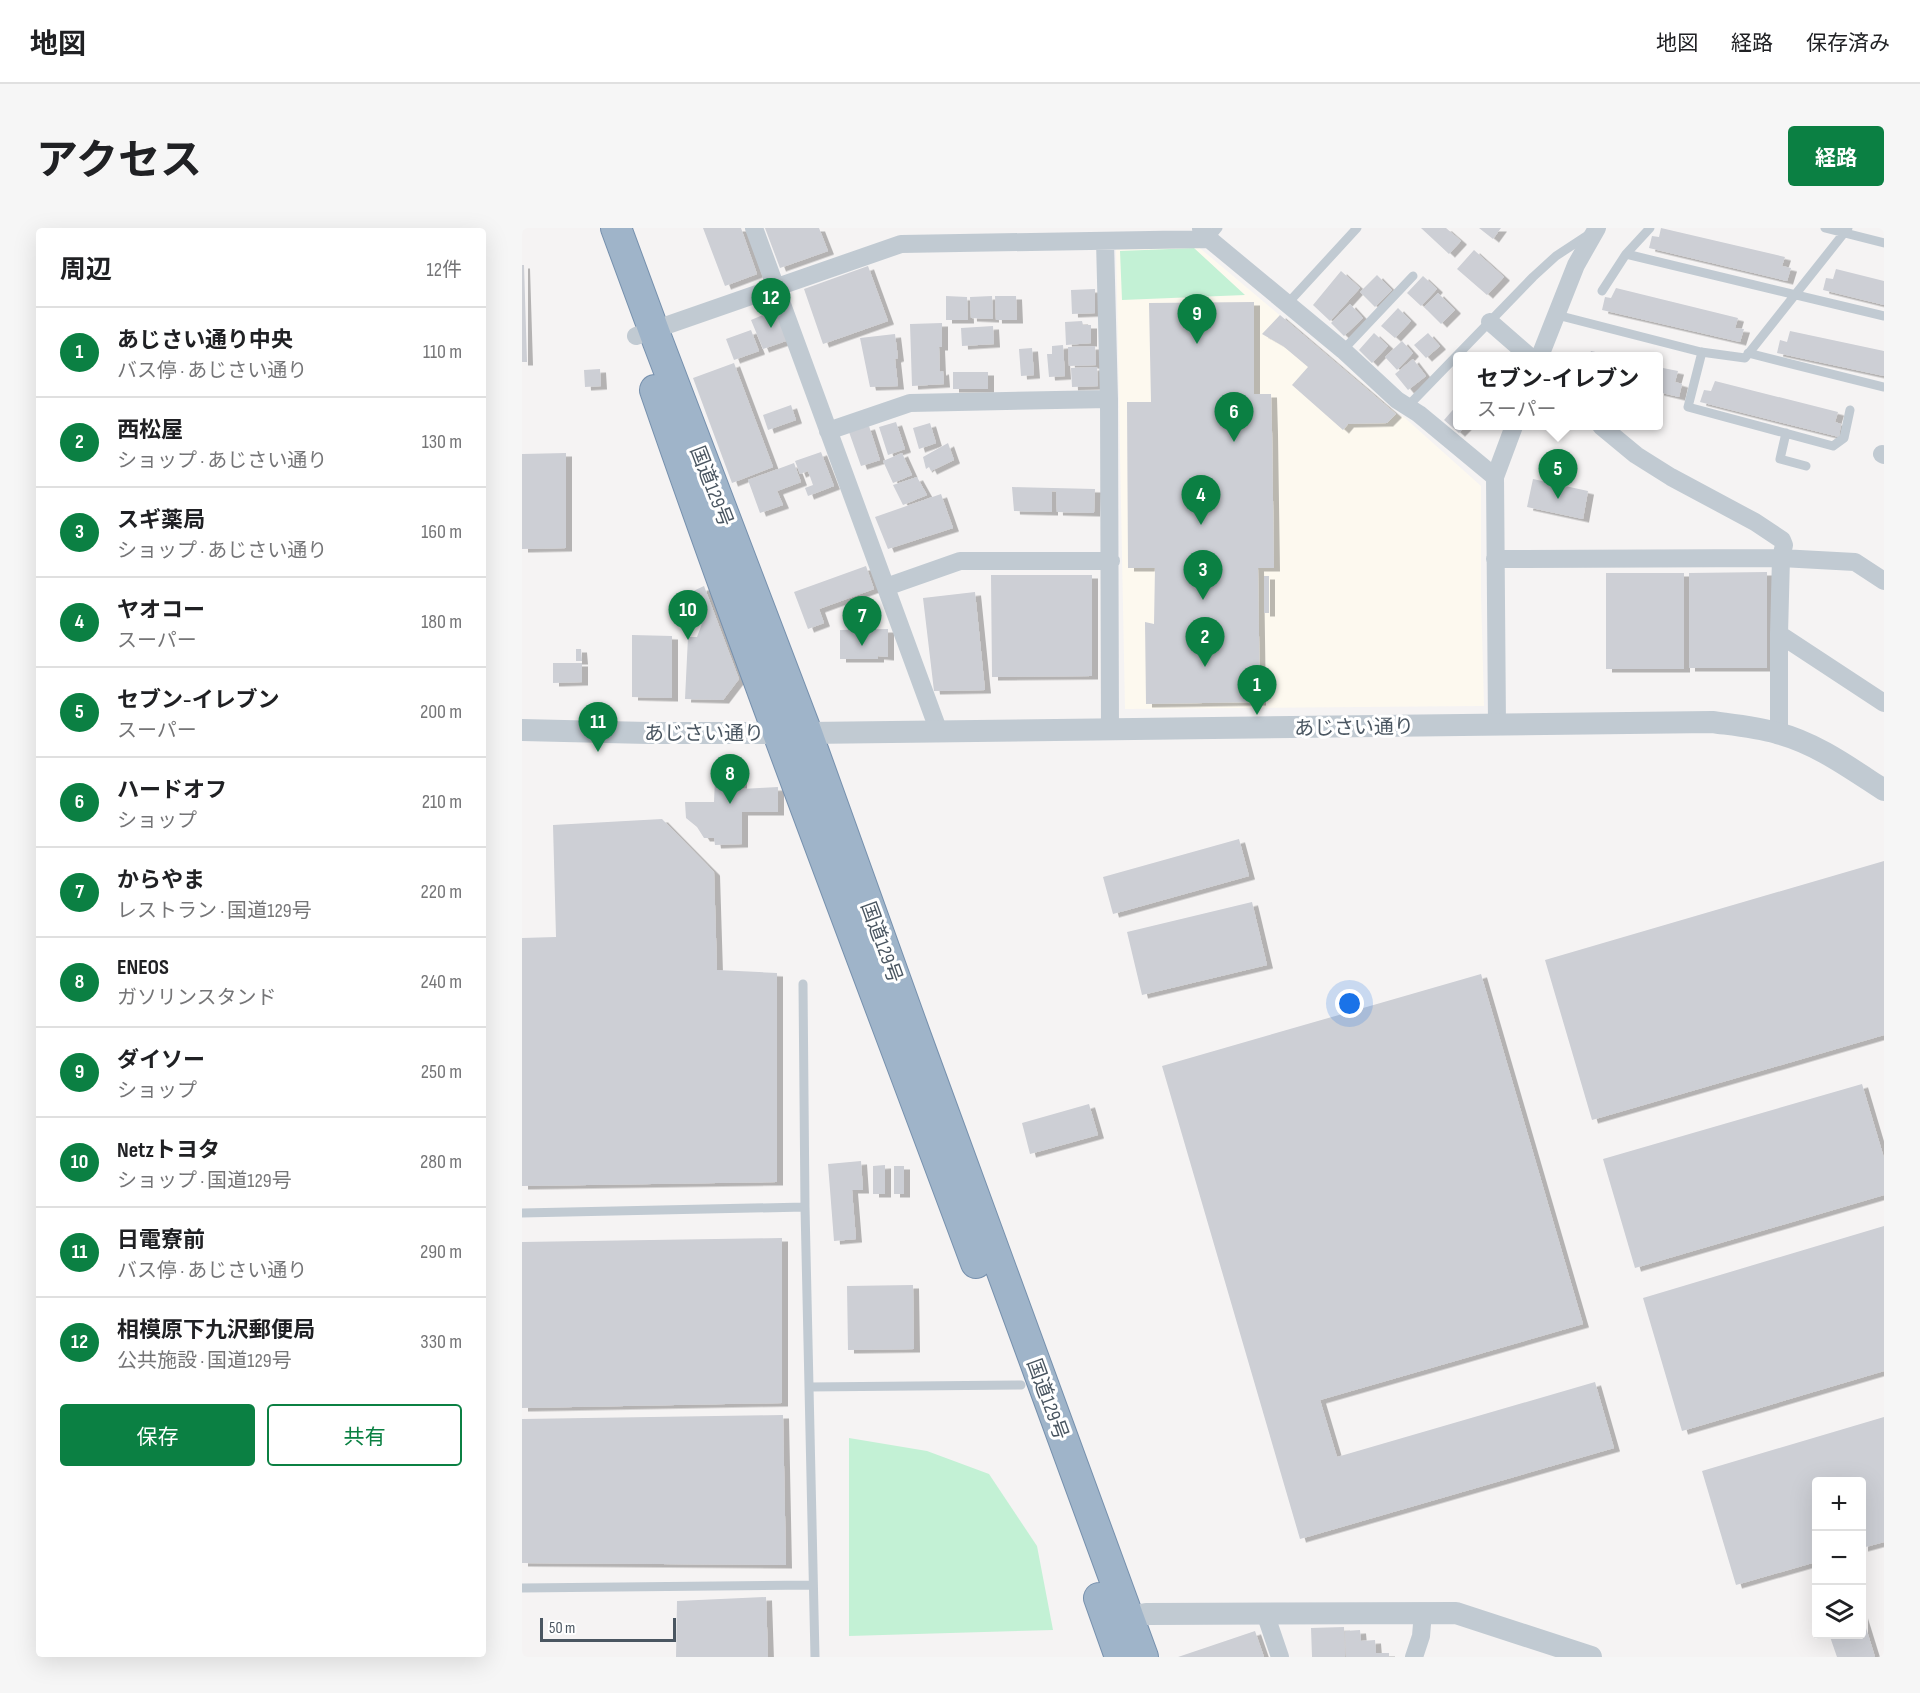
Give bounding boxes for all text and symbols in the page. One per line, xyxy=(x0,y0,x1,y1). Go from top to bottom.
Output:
text: 地図 xyxy=(30,28,86,61)
text: 地図 xyxy=(1656,31,1698,56)
text: 経路 xyxy=(1731,31,1773,56)
text: 保存済み xyxy=(1806,31,1890,56)
button: 経路 xyxy=(1788,126,1884,186)
text: アクセス xyxy=(36,136,202,187)
text: 周辺 xyxy=(60,255,112,286)
text: 12件 xyxy=(427,258,462,282)
pin: 12 xyxy=(752,279,790,328)
pin: 9 xyxy=(1178,294,1216,344)
text: あじさい通り中央 xyxy=(117,327,293,354)
text: 1 xyxy=(76,340,83,364)
text: 110 m xyxy=(423,340,462,364)
popup xyxy=(1453,352,1663,430)
text: バス停 · あじさい通り xyxy=(117,359,307,383)
text: セブン-イレブン xyxy=(1477,366,1639,393)
pin: 6 xyxy=(1214,392,1254,442)
text: スーパー xyxy=(1477,398,1557,422)
text: 西松屋 xyxy=(117,417,183,444)
text: 2 xyxy=(75,430,84,454)
text: 130 m xyxy=(422,430,462,454)
street label: 国道129号 xyxy=(685,443,737,530)
text: ショップ · あじさい通り xyxy=(117,449,327,473)
pin: 5 xyxy=(1538,450,1578,499)
pin: 4 xyxy=(1182,476,1220,525)
text: スギ薬局 xyxy=(117,507,205,534)
text: 3 xyxy=(75,520,84,544)
text: 160 m xyxy=(421,520,462,544)
text: ショップ · あじさい通り xyxy=(117,539,327,563)
pin: 3 xyxy=(1184,550,1222,600)
pin: 10 xyxy=(668,590,708,640)
pin: 7 xyxy=(842,596,882,646)
text: ヤオコー xyxy=(117,597,205,624)
text: 4 xyxy=(75,610,84,634)
text: 180 m xyxy=(421,610,462,634)
pin: 2 xyxy=(1186,618,1224,667)
text: スーパー xyxy=(117,629,197,653)
pin: 1 xyxy=(1238,666,1276,715)
text: セブン-イレブン xyxy=(117,687,279,714)
text: 5 xyxy=(75,700,84,724)
text: 200 m xyxy=(420,700,462,724)
pin: 11 xyxy=(578,702,618,752)
street label: あじさい通り xyxy=(1294,715,1414,741)
text: スーパー xyxy=(117,719,197,743)
street label: あじさい通り xyxy=(644,722,764,746)
pin: 8 xyxy=(710,754,750,804)
text: ハードオフ xyxy=(117,777,227,804)
text: 6 xyxy=(75,790,84,814)
text: 210 m xyxy=(422,790,462,814)
text: ショップ xyxy=(117,809,197,833)
text: からやま xyxy=(117,867,205,894)
text: 7 xyxy=(75,880,84,904)
text: 220 m xyxy=(421,880,462,904)
text: レストラン · 国道129号 xyxy=(117,899,312,923)
street label: 国道129号 xyxy=(855,899,907,986)
text: ENEOS xyxy=(117,954,169,981)
text: 8 xyxy=(75,970,84,994)
text: 240 m xyxy=(421,970,462,994)
text: ガソリンスタンド xyxy=(117,986,277,1010)
your location xyxy=(1335,989,1364,1018)
text: ダイソー xyxy=(117,1047,205,1074)
text: 9 xyxy=(75,1060,84,1084)
text: 250 m xyxy=(421,1060,462,1084)
text: ショップ xyxy=(117,1079,197,1103)
text: Netzトヨタ xyxy=(117,1137,220,1164)
text: 10 xyxy=(71,1150,88,1174)
text: 280 m xyxy=(420,1150,462,1174)
text: ショップ · 国道129号 xyxy=(117,1169,292,1193)
text: 日電寮前 xyxy=(117,1227,205,1254)
text: 11 xyxy=(72,1240,87,1264)
text: 290 m xyxy=(420,1240,462,1264)
text: バス停 · あじさい通り xyxy=(117,1259,307,1283)
text: 相模原下九沢郵便局 xyxy=(117,1317,315,1344)
text: 12 xyxy=(71,1330,88,1354)
text: 330 m xyxy=(420,1330,462,1354)
text: 公共施設 · 国道129号 xyxy=(117,1349,292,1373)
street label: 国道129号 xyxy=(1021,1356,1073,1443)
button: 保存 xyxy=(60,1404,255,1466)
button: 共有 xyxy=(267,1404,462,1466)
map controls xyxy=(1812,1477,1866,1639)
button: + xyxy=(1812,1477,1866,1531)
button: − xyxy=(1812,1531,1866,1585)
button: layers xyxy=(1812,1585,1866,1639)
scale bar xyxy=(540,1615,676,1642)
text: 50 m xyxy=(549,1619,575,1638)

